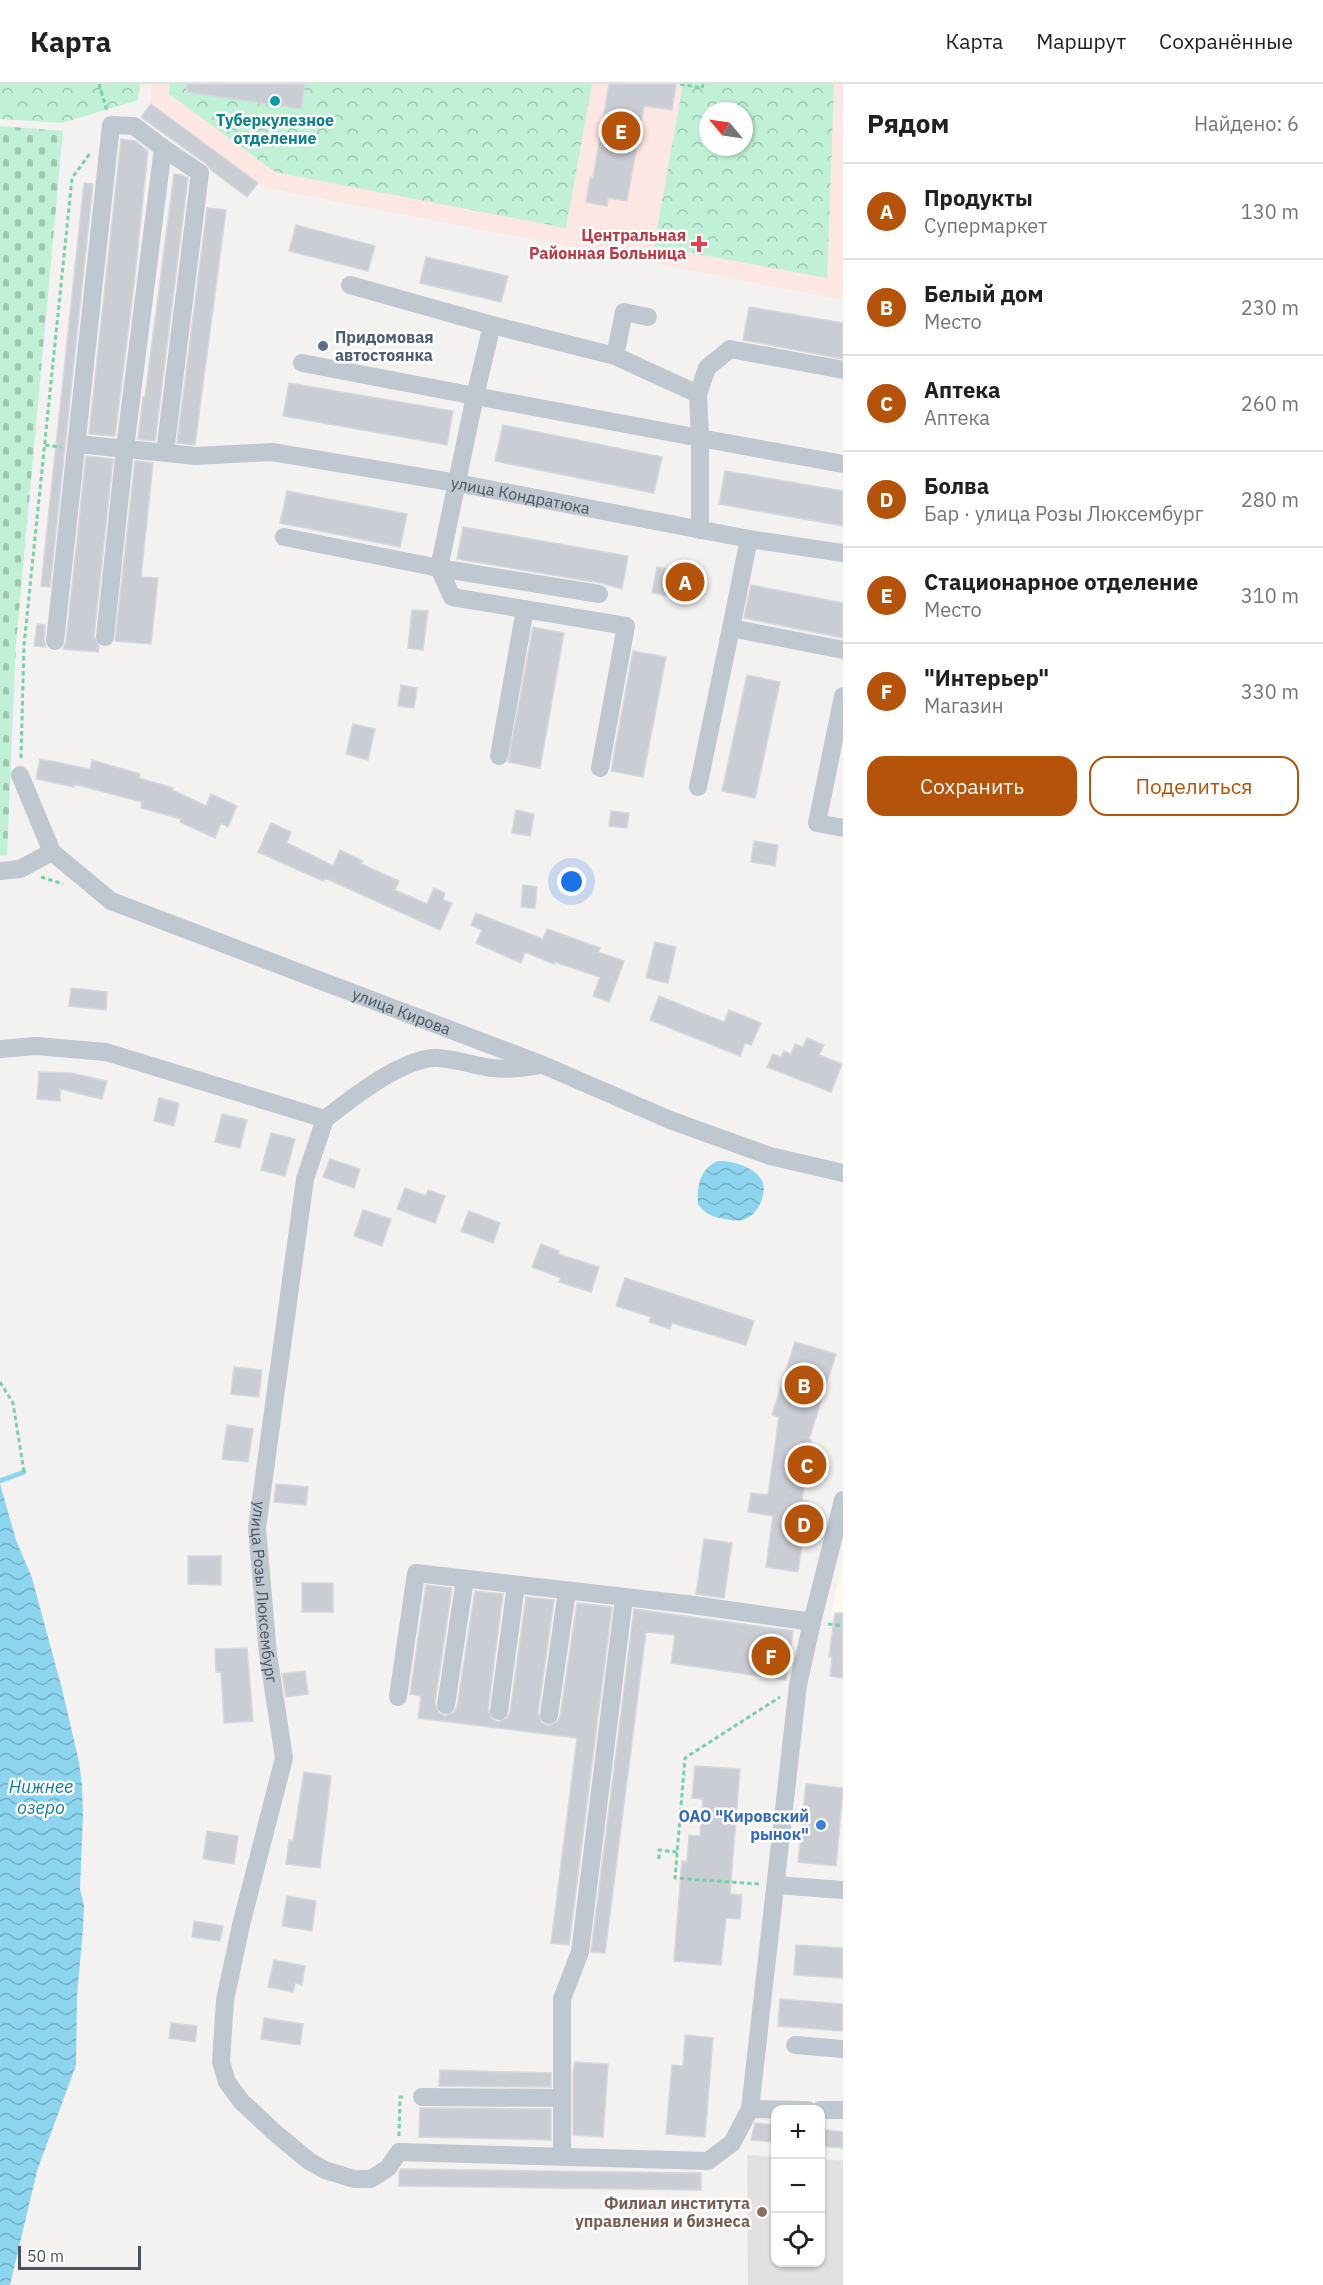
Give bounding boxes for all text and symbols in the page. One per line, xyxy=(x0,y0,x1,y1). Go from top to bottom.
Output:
text: Карта xyxy=(30,23,111,60)
text: Карта xyxy=(945,27,1003,55)
text: Маршрут xyxy=(1036,27,1126,55)
text: Сохранённые xyxy=(1159,27,1293,55)
marker: Туберкулезное отделение xyxy=(268,94,282,108)
north arrow xyxy=(699,102,753,156)
text: Рядом xyxy=(867,106,949,140)
pin: E xyxy=(602,108,640,154)
place label: Туберкулезное отделение xyxy=(216,110,334,148)
text: Найдено: 6 xyxy=(1194,110,1299,137)
text: Продукты xyxy=(924,183,1033,212)
text: A xyxy=(880,198,893,225)
text: 130 m xyxy=(1241,198,1299,225)
text: Супермаркет xyxy=(924,212,1047,239)
place label: Центральная Районная Больница xyxy=(529,225,686,263)
marker: Центральная Районная Больница xyxy=(690,235,708,253)
text: Белый дом xyxy=(924,279,1043,308)
text: B xyxy=(880,294,893,321)
text: 230 m xyxy=(1241,294,1299,321)
text: Место xyxy=(924,308,982,335)
place label: Придомовая автостоянка xyxy=(335,327,434,365)
marker: Придомовая автостоянка xyxy=(316,339,330,353)
text: Аптека xyxy=(924,375,1001,404)
text: C xyxy=(880,390,893,417)
text: 260 m xyxy=(1241,390,1299,417)
text: Аптека xyxy=(924,404,990,431)
text: Болва xyxy=(924,471,989,500)
street label: улица Кондратюка xyxy=(450,472,592,518)
text: D xyxy=(880,486,893,513)
text: 280 m xyxy=(1241,486,1299,513)
text: Бар · улица Розы Люксембург xyxy=(924,500,1203,527)
pin: A xyxy=(666,560,704,604)
text: Стационарное отделение xyxy=(924,567,1198,596)
text: E xyxy=(880,582,893,609)
text: 310 m xyxy=(1241,582,1299,609)
text: Место xyxy=(924,596,982,623)
text: "Интерьер" xyxy=(924,663,1049,692)
text: F xyxy=(881,678,892,705)
text: 330 m xyxy=(1241,678,1299,705)
text: Магазин xyxy=(924,692,1004,719)
button: Сохранить xyxy=(867,756,1077,816)
button: Поделиться xyxy=(1089,756,1299,816)
your location xyxy=(557,867,586,896)
street label: улица Кирова xyxy=(350,984,454,1039)
pin: B xyxy=(784,1362,824,1408)
pin: C xyxy=(788,1442,826,1488)
street label: улица Розы Люксембург xyxy=(247,1500,282,1685)
pin: D xyxy=(784,1502,824,1546)
pin: F xyxy=(752,1634,790,1678)
water label: Нижнее озеро xyxy=(9,1775,73,1819)
place label: ОАО "Кировский рынок" xyxy=(679,1806,809,1844)
marker: ОАО "Кировский рынок" xyxy=(814,1818,828,1832)
map controls xyxy=(771,2105,825,2267)
button: + xyxy=(771,2105,825,2159)
button: − xyxy=(771,2159,825,2213)
place label: Филиал института управления и бизнеса xyxy=(575,2193,750,2231)
marker: Филиал института управления и бизнеса xyxy=(755,2205,769,2219)
button: locate xyxy=(771,2213,825,2267)
scale bar xyxy=(18,2243,141,2270)
text: 50 m xyxy=(27,2246,64,2266)

